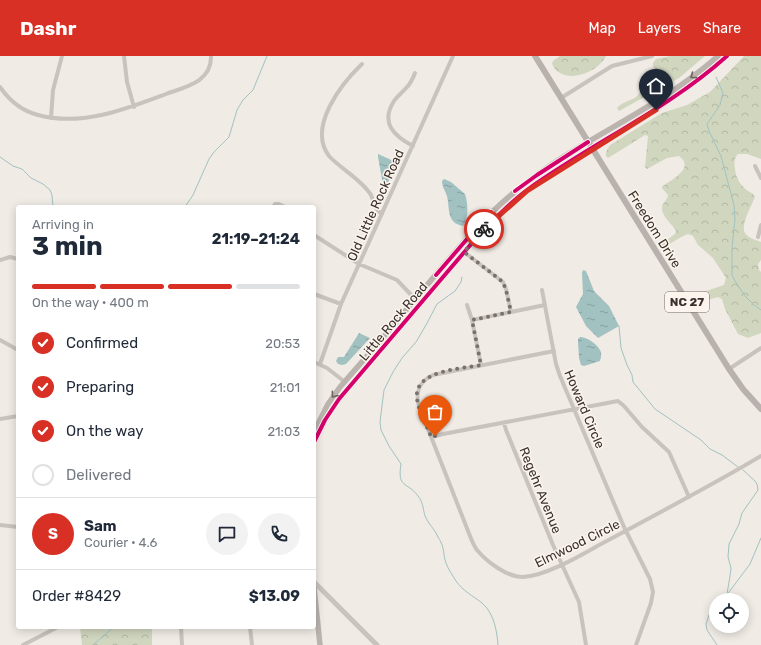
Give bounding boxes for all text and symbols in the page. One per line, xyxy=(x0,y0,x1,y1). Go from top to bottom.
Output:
text: Dashr xyxy=(20,17,76,40)
text: Map xyxy=(589,20,616,37)
text: Layers xyxy=(638,20,681,37)
text: Share xyxy=(703,20,741,37)
pin xyxy=(639,69,673,110)
one-way arrow xyxy=(690,71,697,78)
icon: home xyxy=(645,75,667,97)
street label: Old Little Rock Road xyxy=(344,147,407,263)
street label: Freedom Drive xyxy=(625,188,684,271)
courier xyxy=(464,209,504,249)
text: Arriving in xyxy=(32,217,94,232)
icon: bike xyxy=(473,218,495,240)
text: 21:19–21:24 xyxy=(212,230,300,248)
text: 3 min xyxy=(32,231,103,262)
street label: Little Rock Road xyxy=(356,279,431,364)
road number: NC 27 xyxy=(665,292,709,312)
text: On the way · 400 m xyxy=(32,295,149,310)
icon: check xyxy=(32,332,54,354)
text: Confirmed xyxy=(66,334,138,352)
text: 20:53 xyxy=(265,336,300,351)
street label: Howard Circle xyxy=(561,368,608,451)
icon: check xyxy=(32,376,54,398)
text: Preparing xyxy=(66,378,134,396)
text: 21:01 xyxy=(270,380,300,395)
one-way arrow xyxy=(332,391,339,398)
pin xyxy=(418,395,452,436)
icon: bag xyxy=(424,401,446,423)
icon: check xyxy=(32,420,54,442)
text: On the way xyxy=(66,422,144,440)
text: 21:03 xyxy=(267,424,300,439)
street label: Regehr Avenue xyxy=(515,445,565,536)
text: Delivered xyxy=(66,466,131,484)
button: chat xyxy=(206,513,248,555)
button: phone xyxy=(258,513,300,555)
street label: Elmwood Circle xyxy=(532,516,622,571)
text: Sam xyxy=(84,517,117,535)
text: S xyxy=(48,525,58,543)
text: Courier · 4.6 xyxy=(84,535,157,550)
text: Order #8429 xyxy=(32,587,121,605)
text: $13.09 xyxy=(249,587,300,605)
map controls xyxy=(709,593,749,633)
button: locate xyxy=(709,593,749,633)

